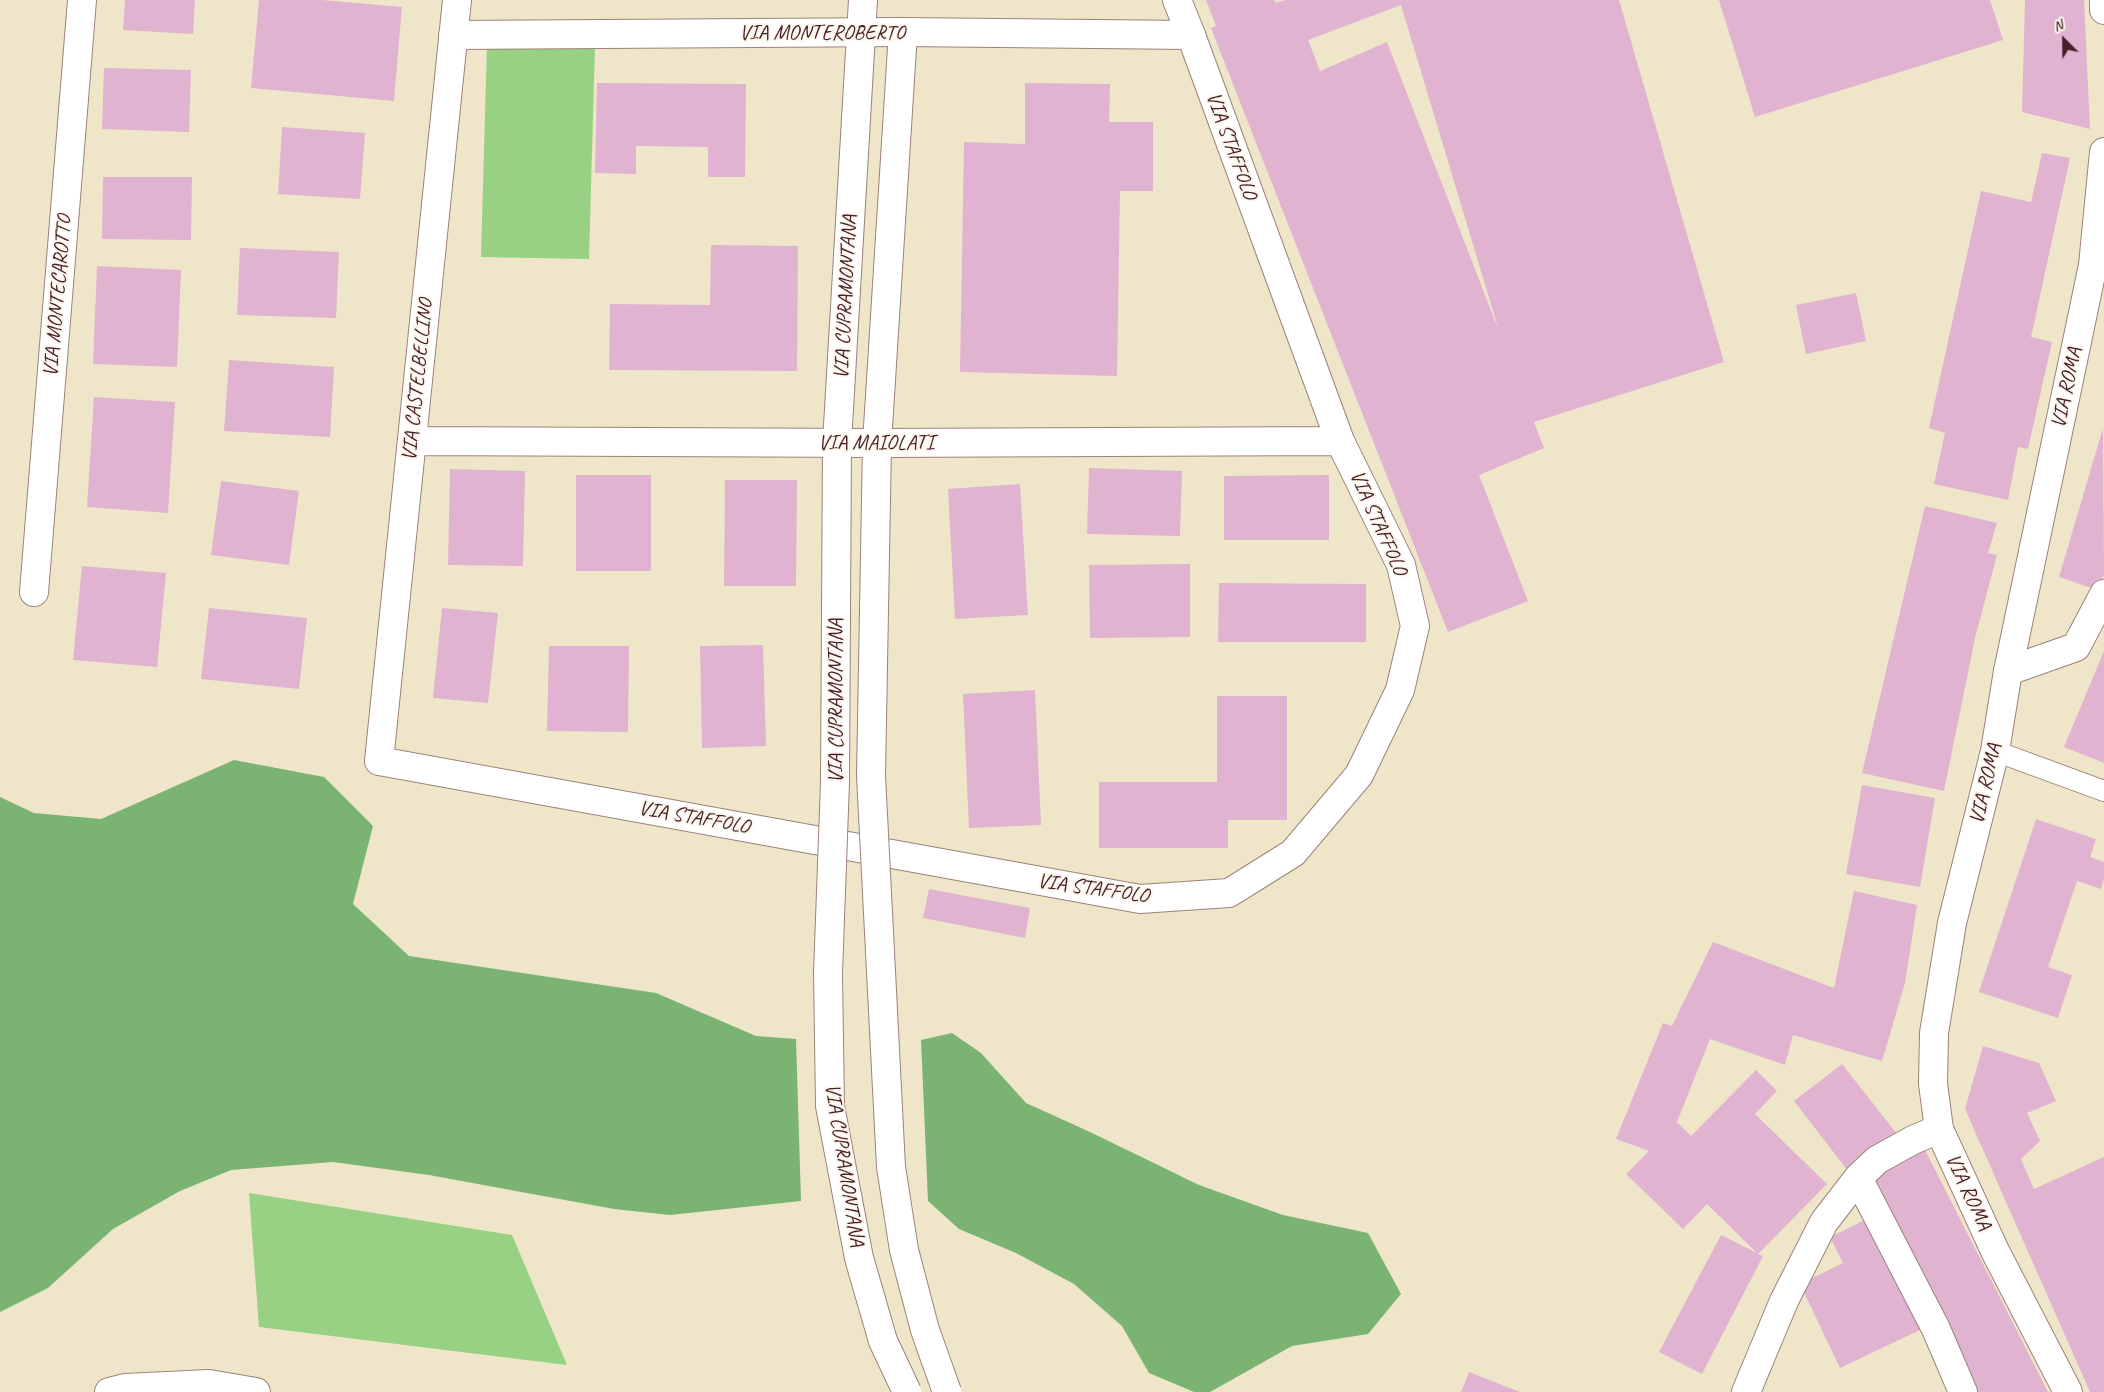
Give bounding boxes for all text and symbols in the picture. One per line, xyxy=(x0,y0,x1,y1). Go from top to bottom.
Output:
north arrow xyxy=(2039,15,2089,65)
text: N xyxy=(2051,16,2065,35)
street label: VIA MONTEROBERTO xyxy=(739,20,905,46)
street label: VIA STAFFOLO xyxy=(1200,89,1262,203)
street label: VIA MONTECAROTTO xyxy=(38,214,78,378)
street label: VIA CUPRAMONTANA xyxy=(829,214,863,380)
street label: VIA CASTELBELLINO xyxy=(397,298,439,462)
street label: VIA ROMA xyxy=(2046,346,2088,430)
street label: VIA MAIOLATI xyxy=(818,430,934,456)
street label: VIA STAFFOLO xyxy=(1344,467,1412,579)
street label: VIA CUPRAMONTANA xyxy=(823,619,849,783)
street label: VIA ROMA xyxy=(1965,741,2007,827)
street label: VIA STAFFOLO xyxy=(637,796,751,840)
street label: VIA STAFFOLO xyxy=(1036,869,1150,909)
street label: VIA CUPRAMONTANA xyxy=(819,1082,869,1248)
street label: VIA ROMA xyxy=(1939,1150,1997,1234)

